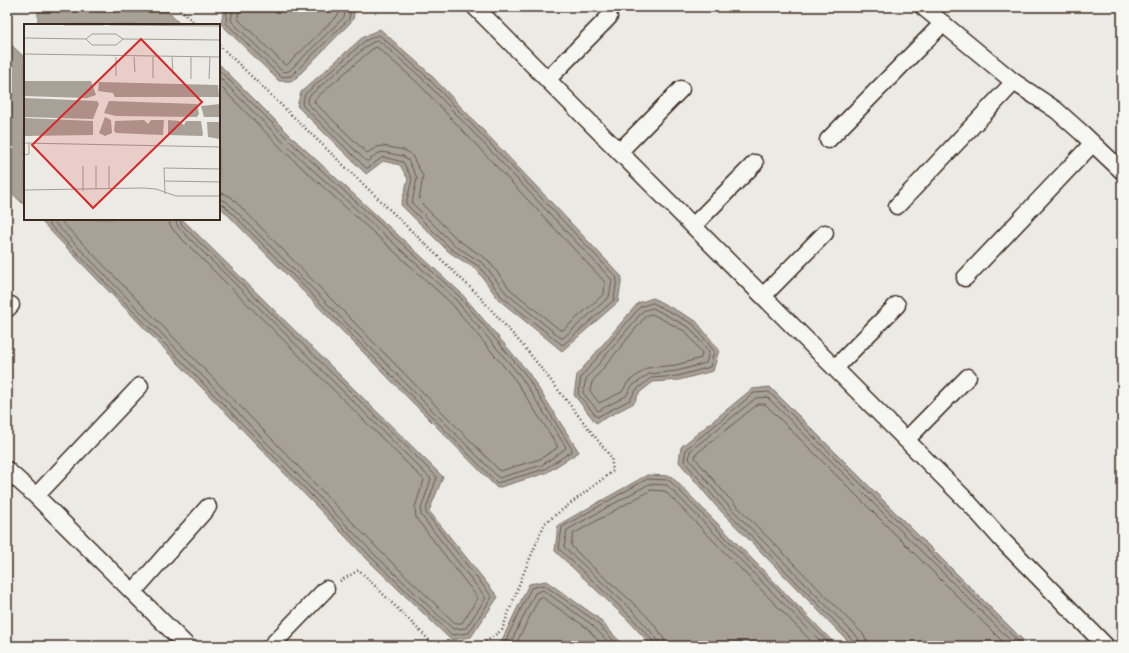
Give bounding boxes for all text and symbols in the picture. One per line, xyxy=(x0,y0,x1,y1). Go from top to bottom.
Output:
inset map xyxy=(24,24,220,220)

